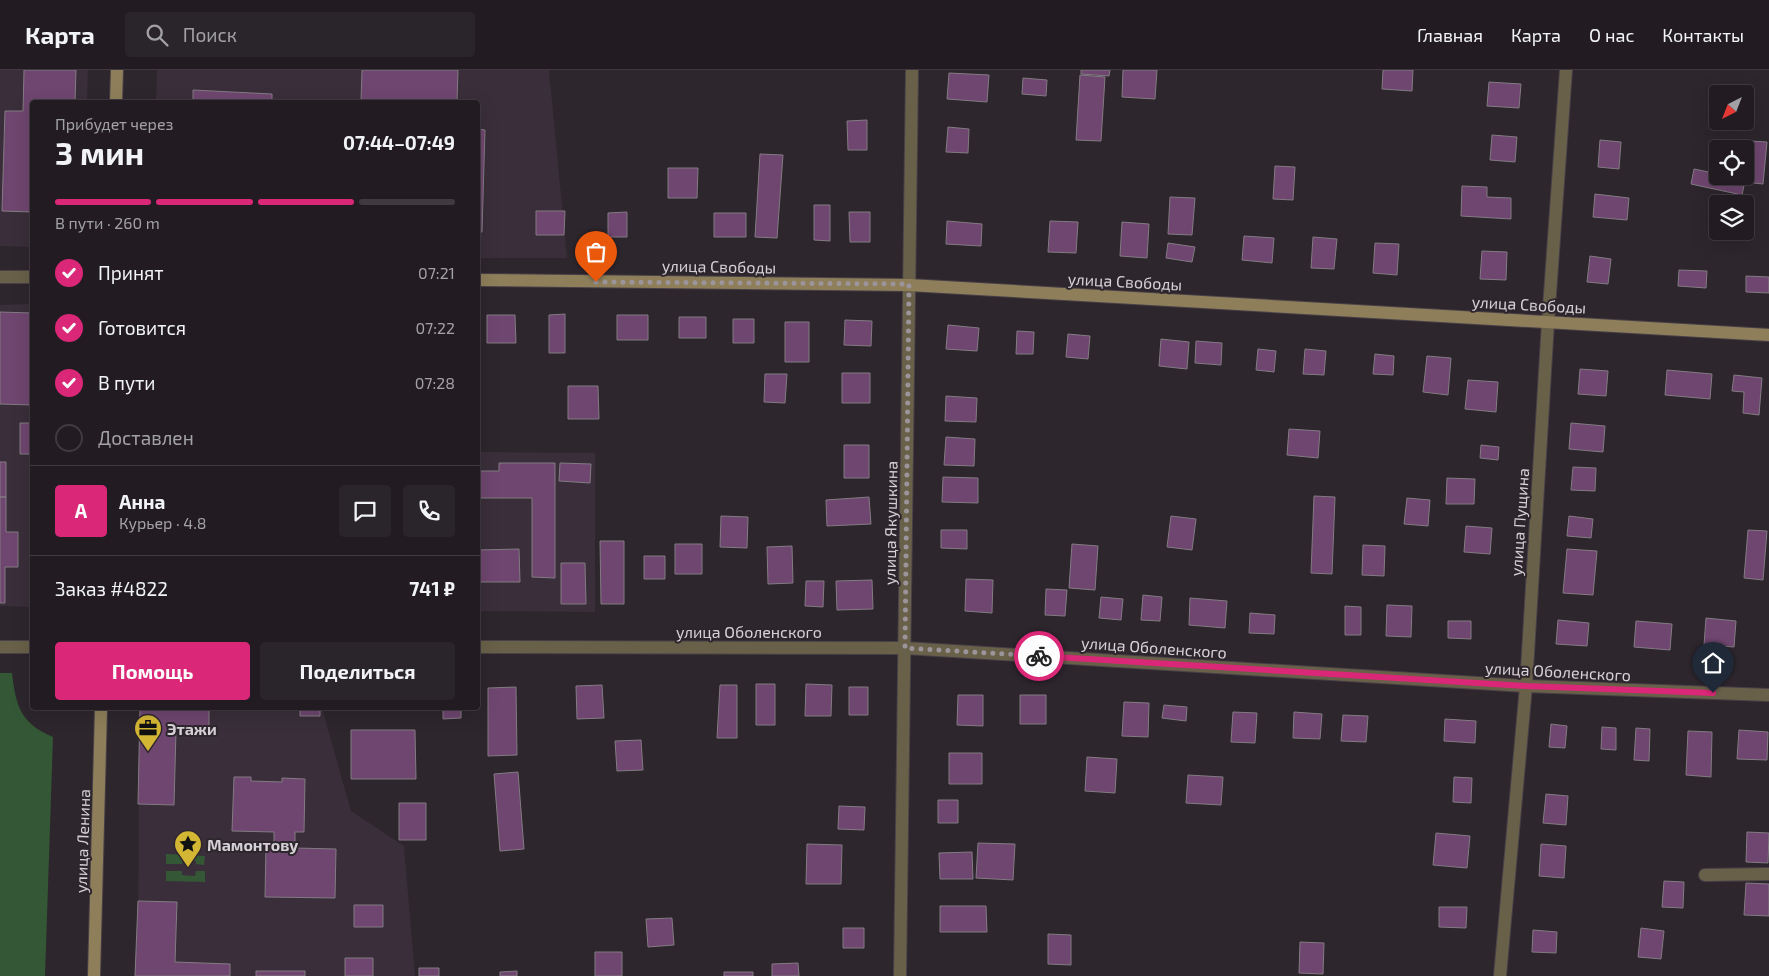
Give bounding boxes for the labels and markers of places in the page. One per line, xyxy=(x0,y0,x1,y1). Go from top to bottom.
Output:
pin xyxy=(575,231,617,282)
pin xyxy=(1692,642,1734,693)
office icon: Этажи xyxy=(133,713,163,752)
place label: Этажи xyxy=(167,719,217,738)
place icon: Мамонтову xyxy=(173,829,203,868)
place label: Мамонтову xyxy=(207,835,298,854)

